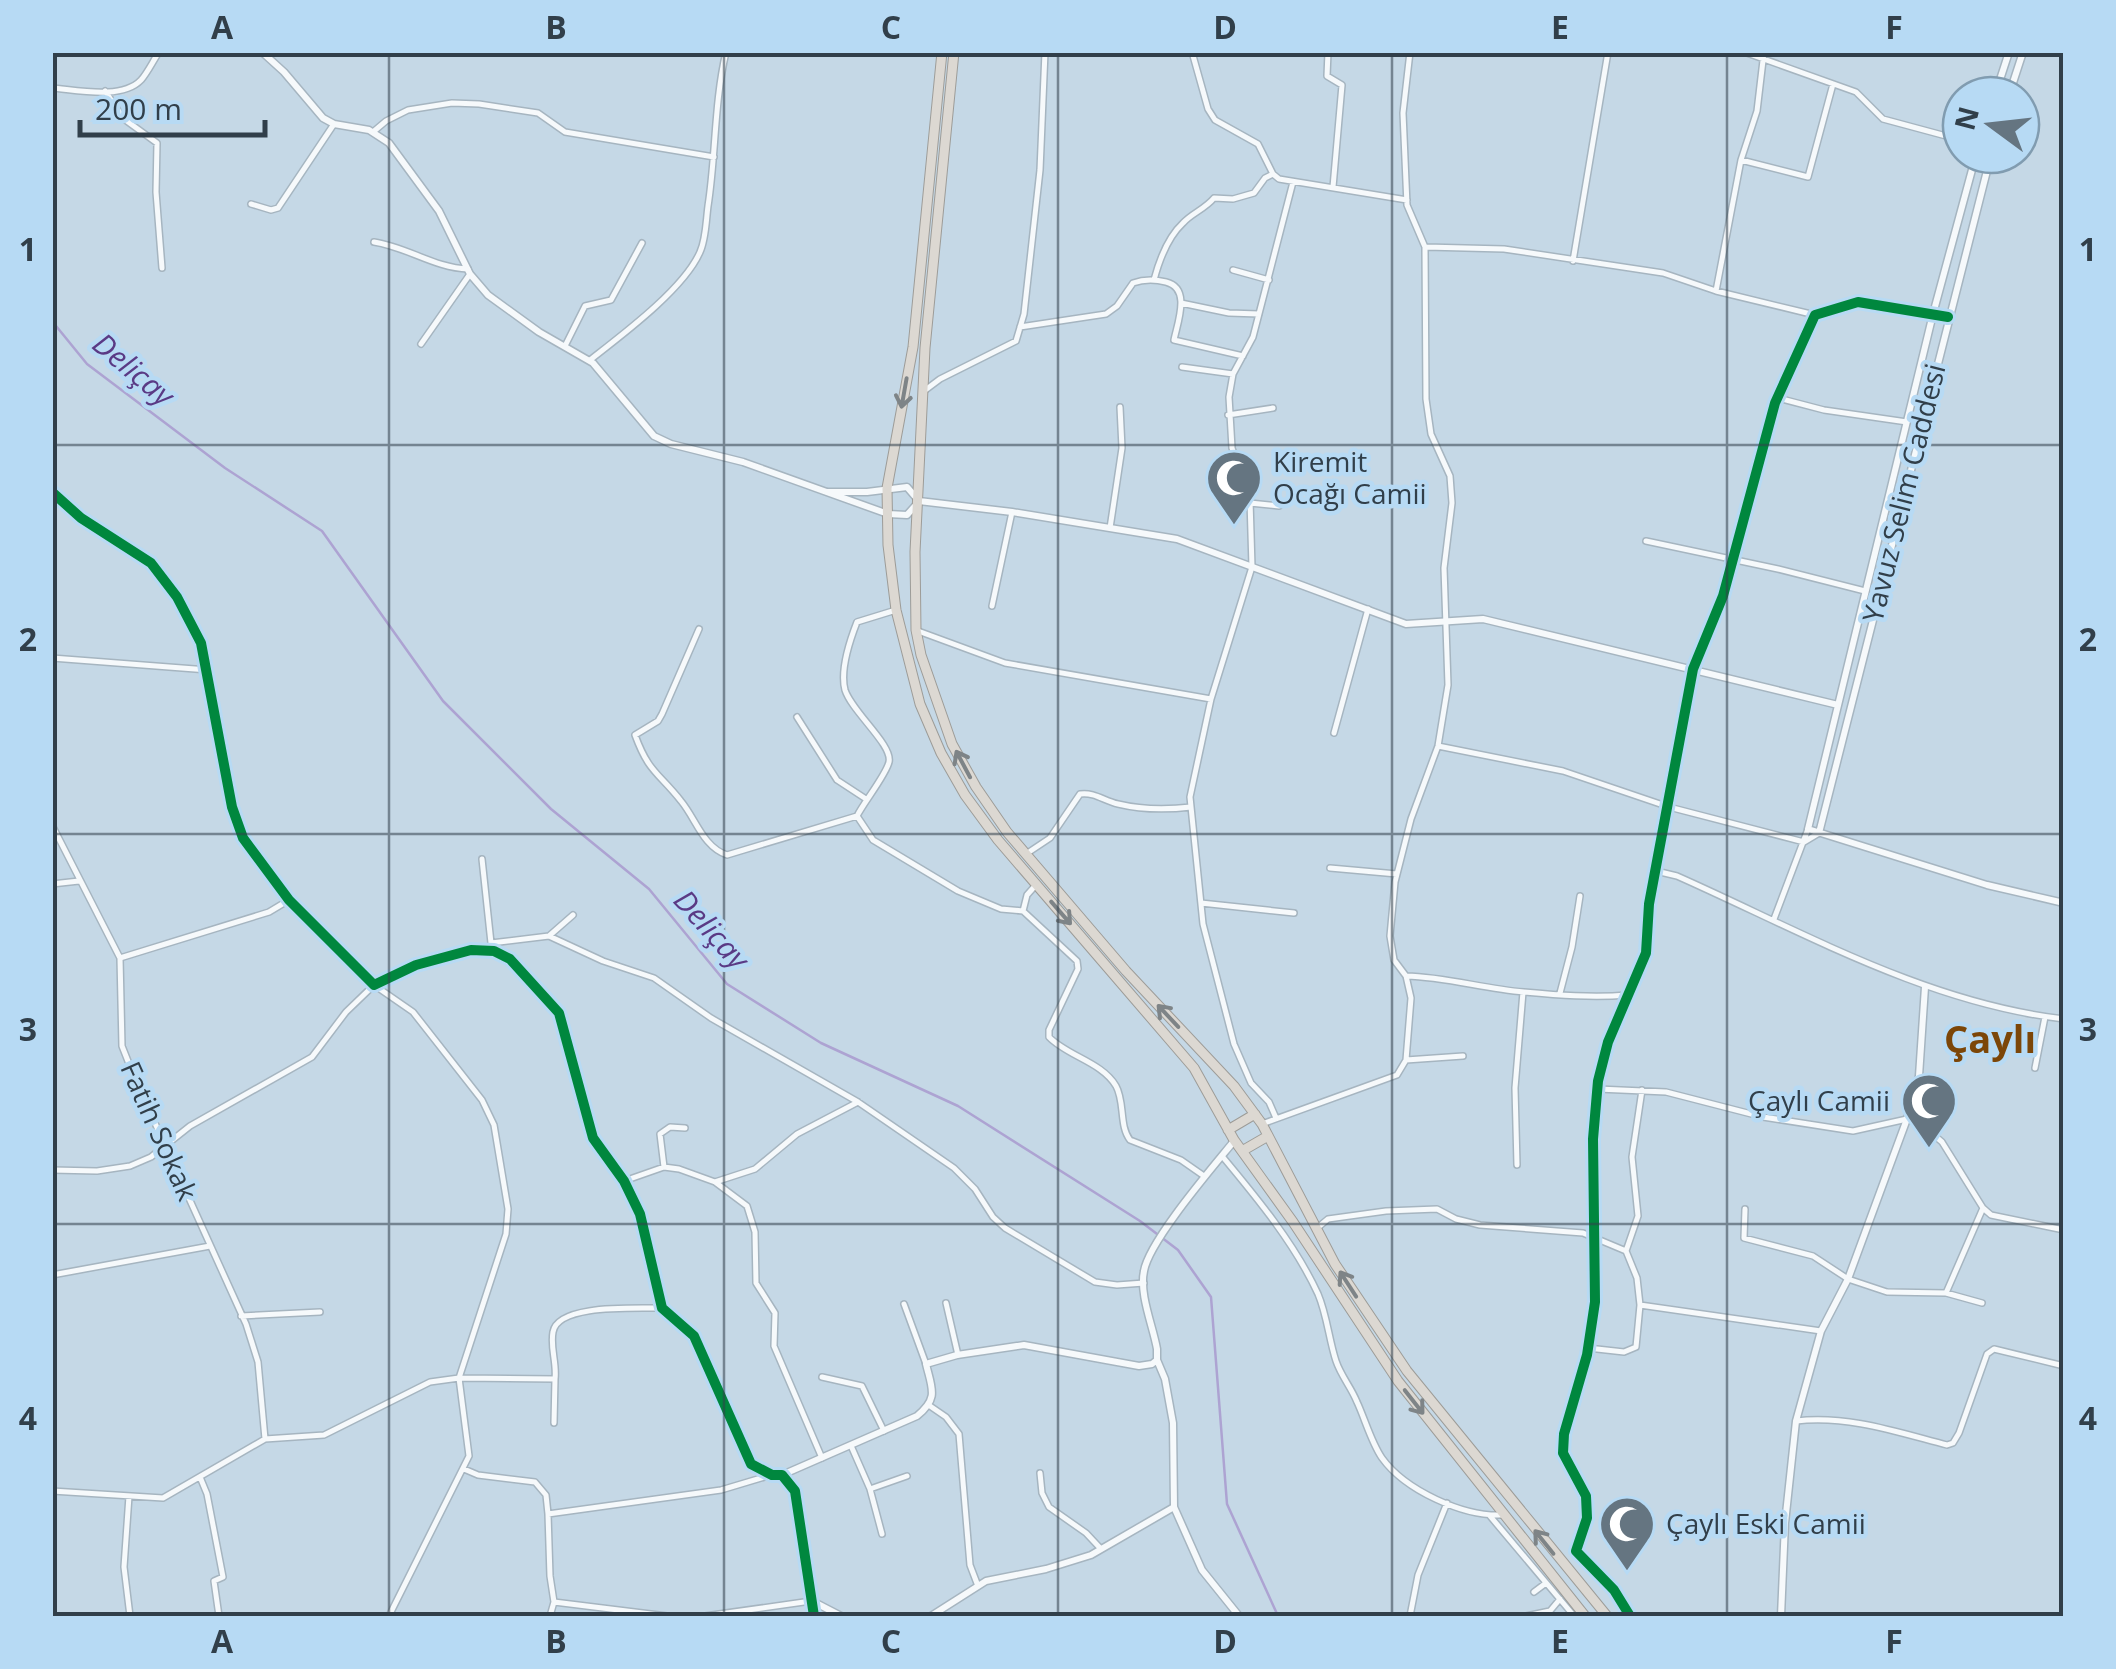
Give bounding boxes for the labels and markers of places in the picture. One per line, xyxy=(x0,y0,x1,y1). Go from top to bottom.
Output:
place label: Kiremit Ocağı Camii xyxy=(1273,442,1427,512)
mosque icon: Kiremit Ocağı Camii xyxy=(1204,448,1264,527)
mosque icon: Çaylı Camii xyxy=(1899,1071,1959,1150)
place label: Çaylı Camii xyxy=(1748,1081,1890,1119)
mosque icon: Çaylı Eski Camii xyxy=(1597,1494,1657,1573)
place label: Çaylı Eski Camii xyxy=(1666,1504,1866,1542)

